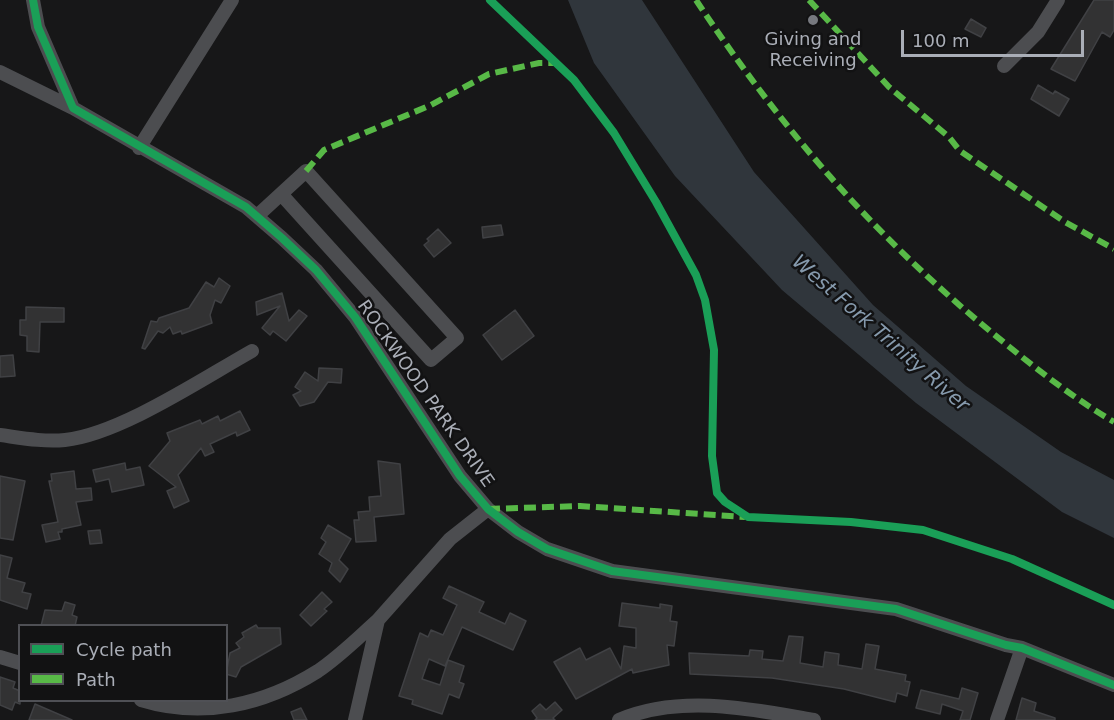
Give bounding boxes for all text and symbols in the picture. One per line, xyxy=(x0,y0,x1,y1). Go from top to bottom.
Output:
marker: Giving and Receiving xyxy=(806,13,820,27)
scale bar xyxy=(904,18,1087,56)
place label: Giving and Receiving xyxy=(764,29,862,72)
text: 100 m xyxy=(912,30,970,51)
water label: West Fork Trinity River xyxy=(786,250,974,418)
street label: ROCKWOOD PARK DRIVE xyxy=(352,296,498,492)
legend xyxy=(18,624,228,702)
text: Cycle path xyxy=(76,639,172,660)
text: Path xyxy=(76,669,116,690)

